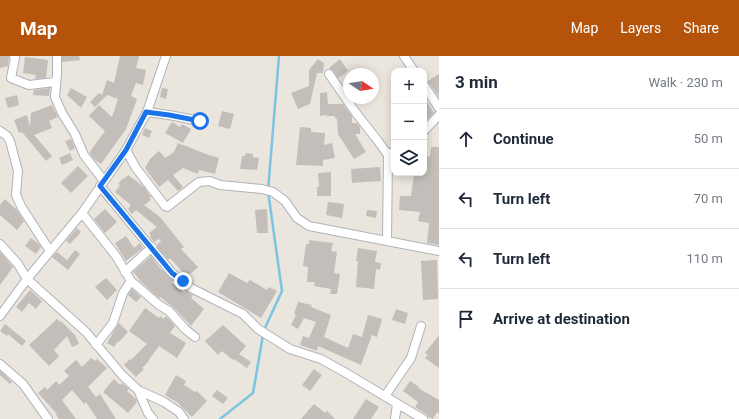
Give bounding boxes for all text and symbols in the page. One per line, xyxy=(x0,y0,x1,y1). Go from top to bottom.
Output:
text: Map xyxy=(20,17,58,40)
text: Map xyxy=(571,20,598,36)
text: Layers xyxy=(620,20,661,36)
text: Share xyxy=(683,20,719,36)
north arrow xyxy=(343,68,379,104)
map controls xyxy=(391,68,427,176)
button: + xyxy=(391,68,427,104)
text: 3 min xyxy=(455,72,498,92)
text: Walk · 230 m xyxy=(648,75,723,90)
button: − xyxy=(391,104,427,140)
route start xyxy=(191,112,209,130)
icon: ahead xyxy=(455,128,477,150)
text: Continue xyxy=(493,130,554,148)
text: 50 m xyxy=(694,131,723,146)
button: layers xyxy=(391,140,427,176)
icon: left xyxy=(455,188,477,210)
text: Turn left xyxy=(493,190,550,208)
text: 70 m xyxy=(694,191,723,206)
icon: left xyxy=(455,248,477,270)
text: Turn left xyxy=(493,250,550,268)
text: 110 m xyxy=(686,251,723,266)
route end xyxy=(174,272,192,290)
icon: arrive xyxy=(455,308,477,330)
text: Arrive at destination xyxy=(493,310,630,328)

